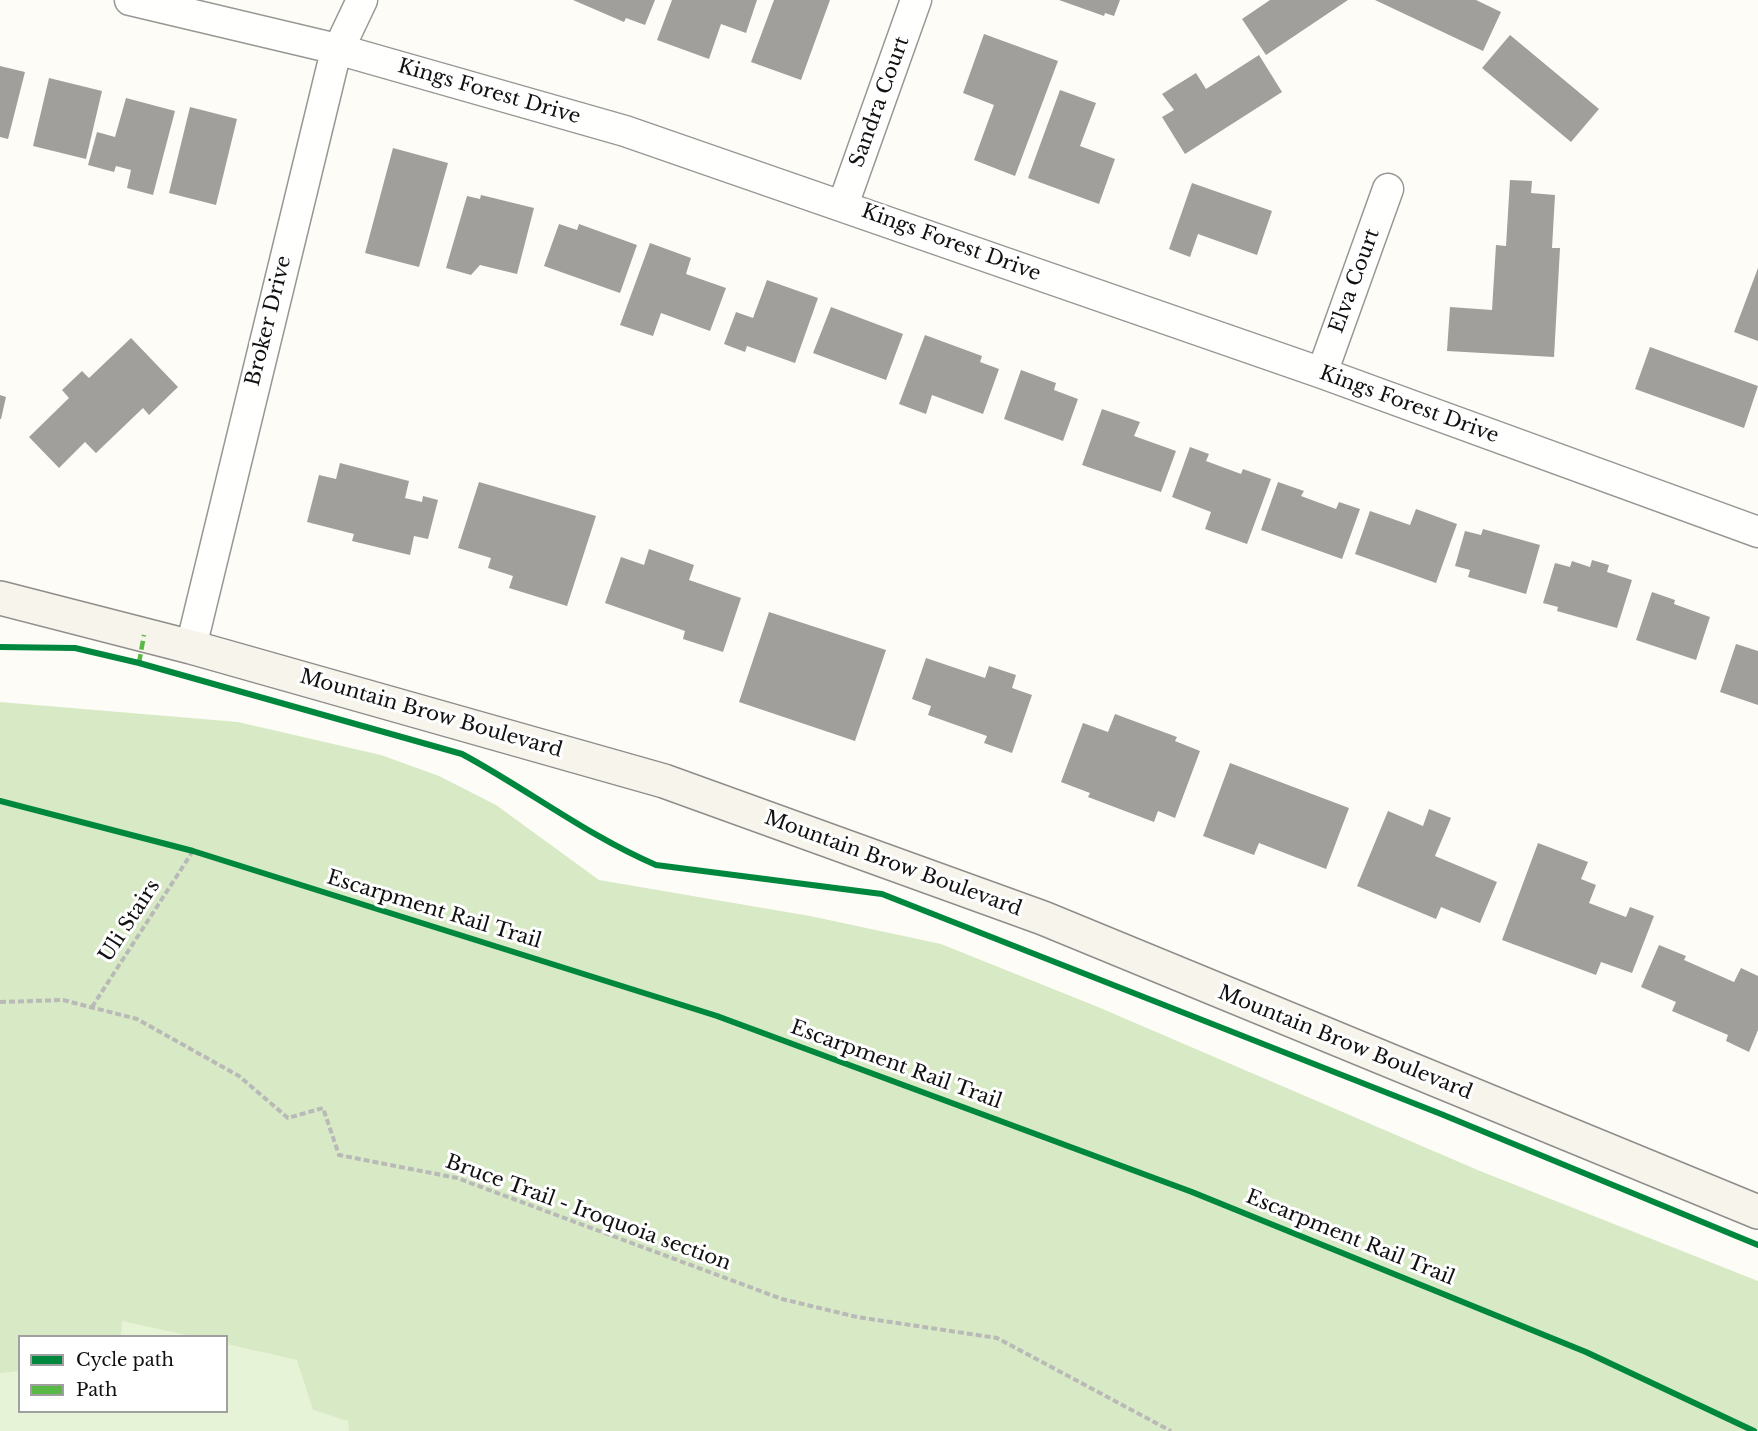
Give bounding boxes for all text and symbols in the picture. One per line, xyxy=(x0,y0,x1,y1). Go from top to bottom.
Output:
street label: Sandra Court xyxy=(845,33,915,171)
street label: Kings Forest Drive xyxy=(395,54,583,130)
street label: Kings Forest Drive xyxy=(858,199,1044,287)
street label: Elva Court xyxy=(1325,226,1385,336)
street label: Broker Drive xyxy=(241,253,297,389)
street label: Kings Forest Drive xyxy=(1316,361,1502,449)
street label: Mountain Brow Boulevard xyxy=(297,665,565,763)
street label: Mountain Brow Boulevard xyxy=(761,806,1025,922)
street label: Escarpment Rail Trail xyxy=(324,866,544,954)
street label: Uli Stairs xyxy=(95,875,165,967)
street label: Mountain Brow Boulevard xyxy=(1214,981,1476,1105)
street label: Escarpment Rail Trail xyxy=(787,1016,1005,1114)
street label: Bruce Trail - Iroquoia section xyxy=(442,1150,734,1276)
street label: Escarpment Rail Trail xyxy=(1242,1185,1458,1291)
legend xyxy=(18,1335,228,1413)
text: Cycle path xyxy=(76,1349,174,1371)
text: Path xyxy=(76,1379,117,1401)

